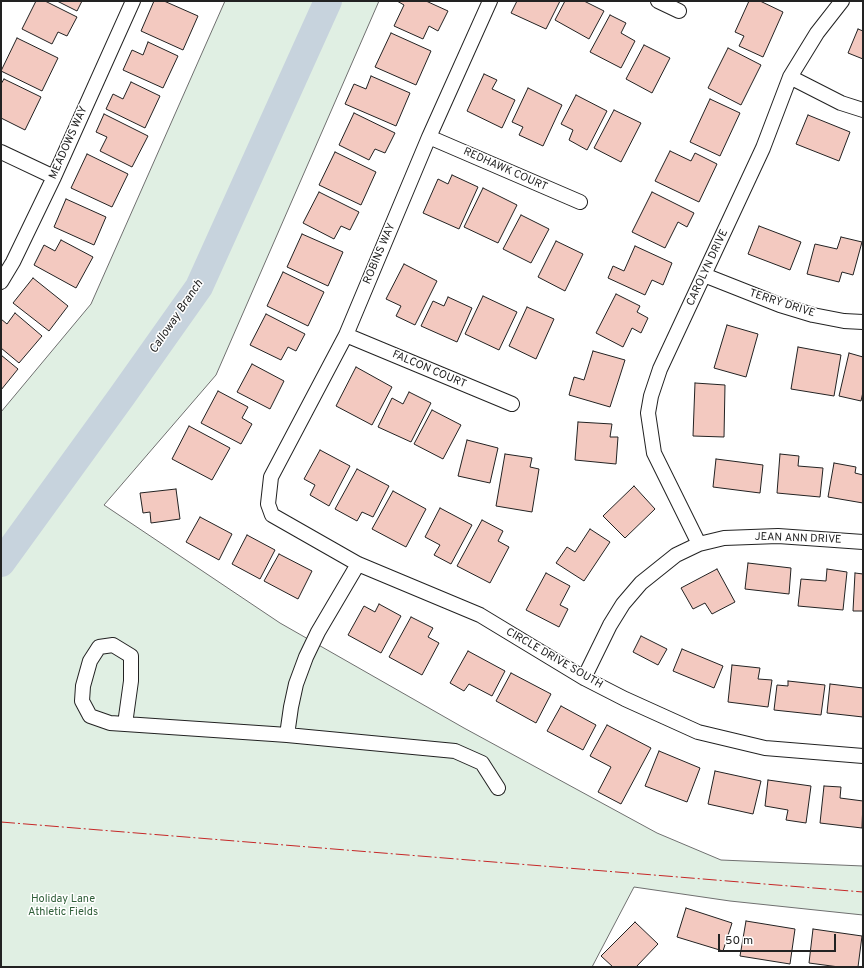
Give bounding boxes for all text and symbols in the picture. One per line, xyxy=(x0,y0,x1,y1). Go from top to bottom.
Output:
street label: MEADOWS WAY xyxy=(47,105,91,181)
street label: REDHAWK COURT xyxy=(461,146,549,194)
street label: ROBINS WAY xyxy=(361,222,399,286)
street label: CAROLYN DRIVE xyxy=(684,228,732,308)
water label: Calloway Branch xyxy=(147,277,207,357)
street label: TERRY DRIVE xyxy=(747,287,817,321)
street label: FALCON COURT xyxy=(390,348,468,392)
street label: JEAN ANN DRIVE xyxy=(754,531,842,547)
street label: CIRCLE DRIVE SOUTH xyxy=(503,626,605,692)
park label: Holiday Lane Athletic Fields xyxy=(28,893,98,919)
scale bar xyxy=(720,926,838,952)
text: 50 m xyxy=(725,933,753,949)

